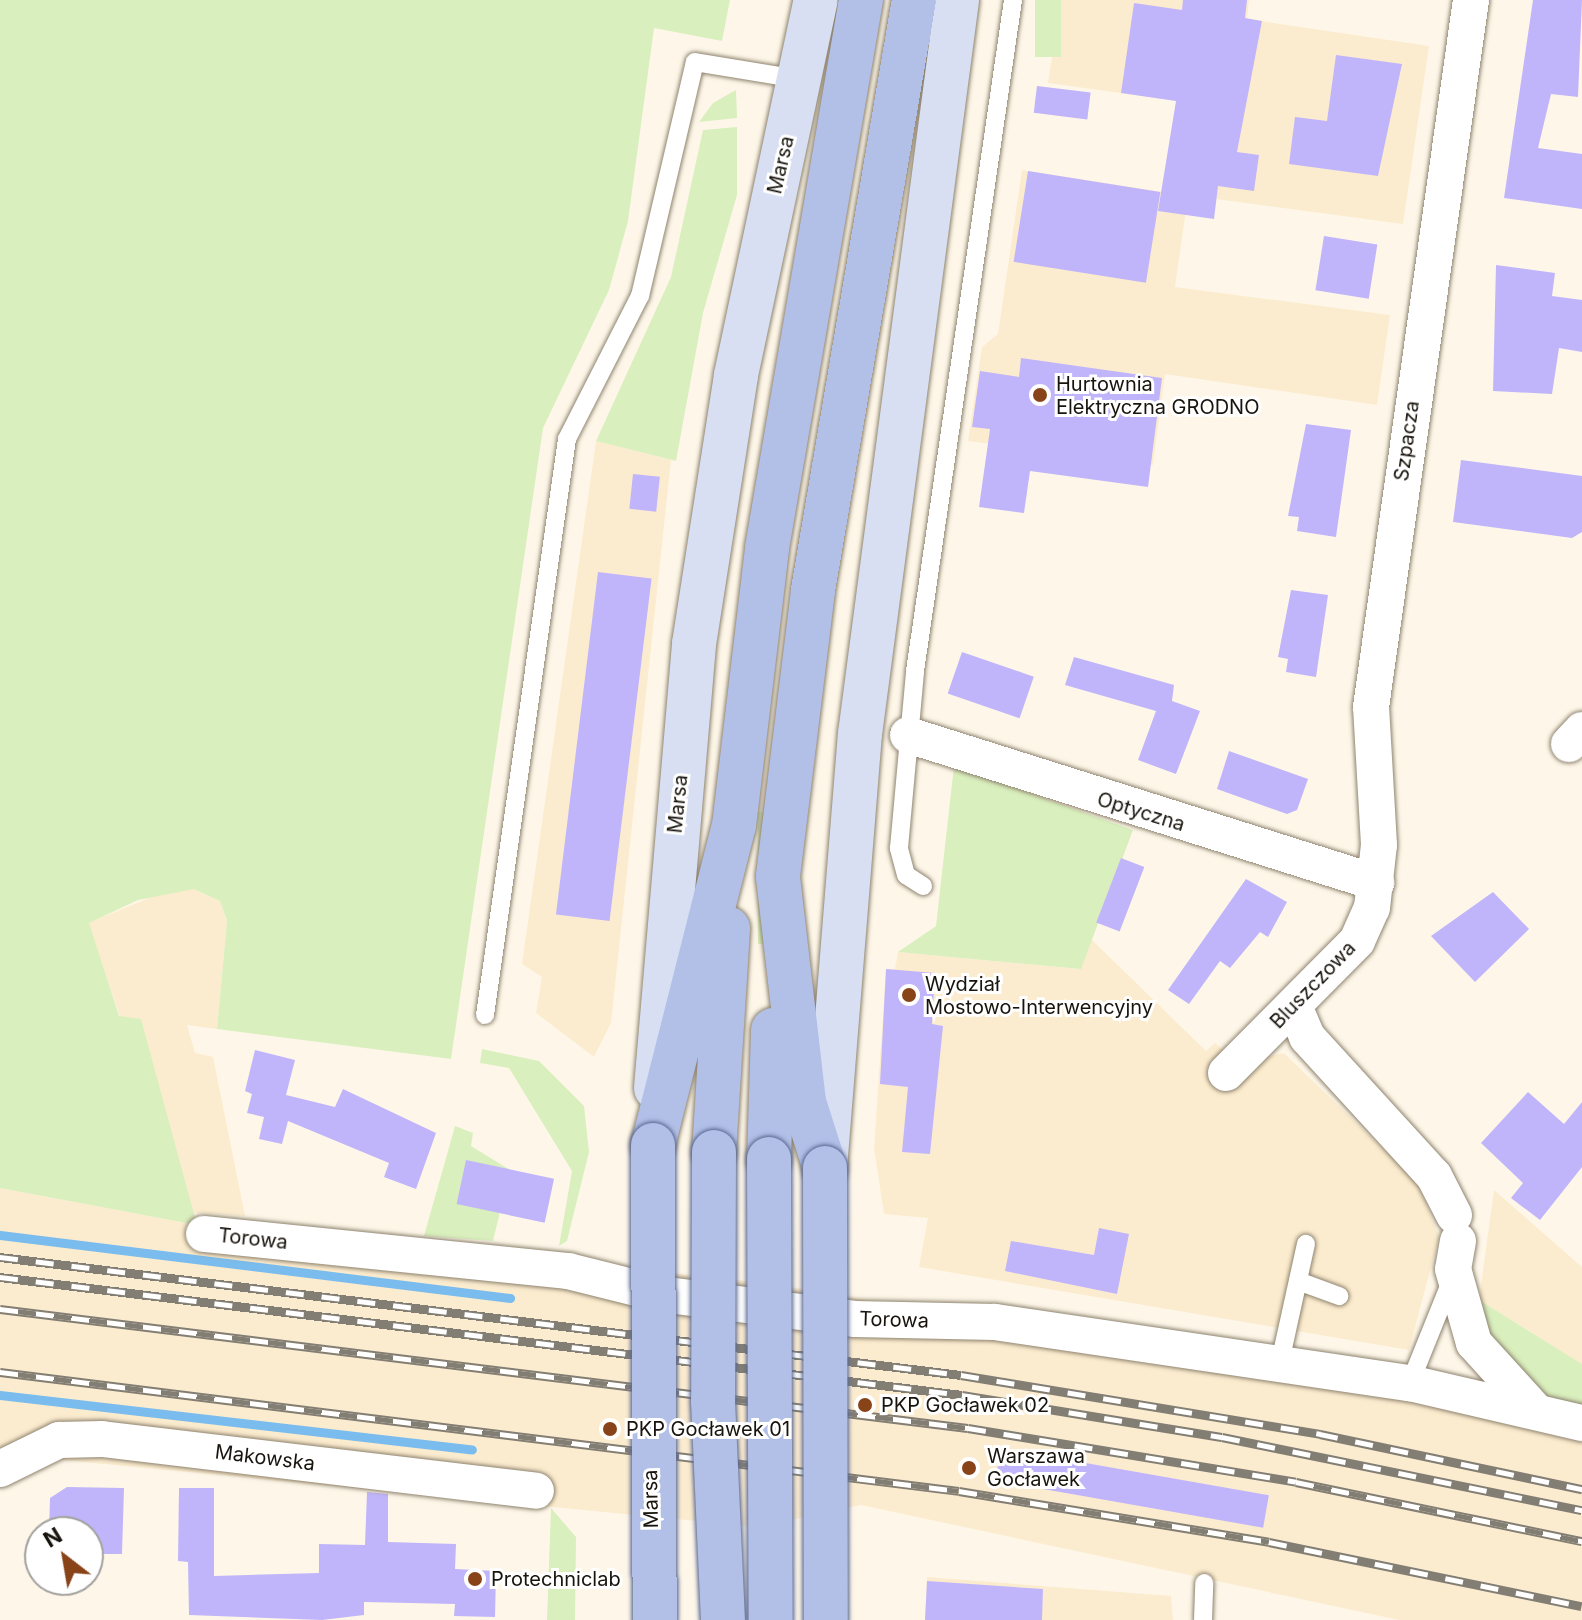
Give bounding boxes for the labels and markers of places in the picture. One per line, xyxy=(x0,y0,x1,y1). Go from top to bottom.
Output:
place label: Hurtownia Elektryczna GRODNO xyxy=(1056,372,1259,419)
marker: Hurtownia Elektryczna GRODNO xyxy=(1031,386,1049,404)
place label: Wydział Mostowo-Interwencyjny xyxy=(925,972,1153,1019)
marker: Wydział Mostowo-Interwencyjny xyxy=(900,986,918,1004)
place label: PKP Gocławek 02 xyxy=(881,1393,1049,1417)
marker: PKP Gocławek 02 xyxy=(856,1396,874,1414)
place label: PKP Gocławek 01 xyxy=(626,1417,790,1441)
marker: PKP Gocławek 01 xyxy=(601,1420,619,1438)
place label: Warszawa Gocławek xyxy=(987,1444,1085,1491)
marker: Warszawa Gocławek xyxy=(958,1457,980,1479)
place label: Protechniclab xyxy=(491,1567,621,1591)
marker: Protechniclab xyxy=(466,1570,484,1588)

